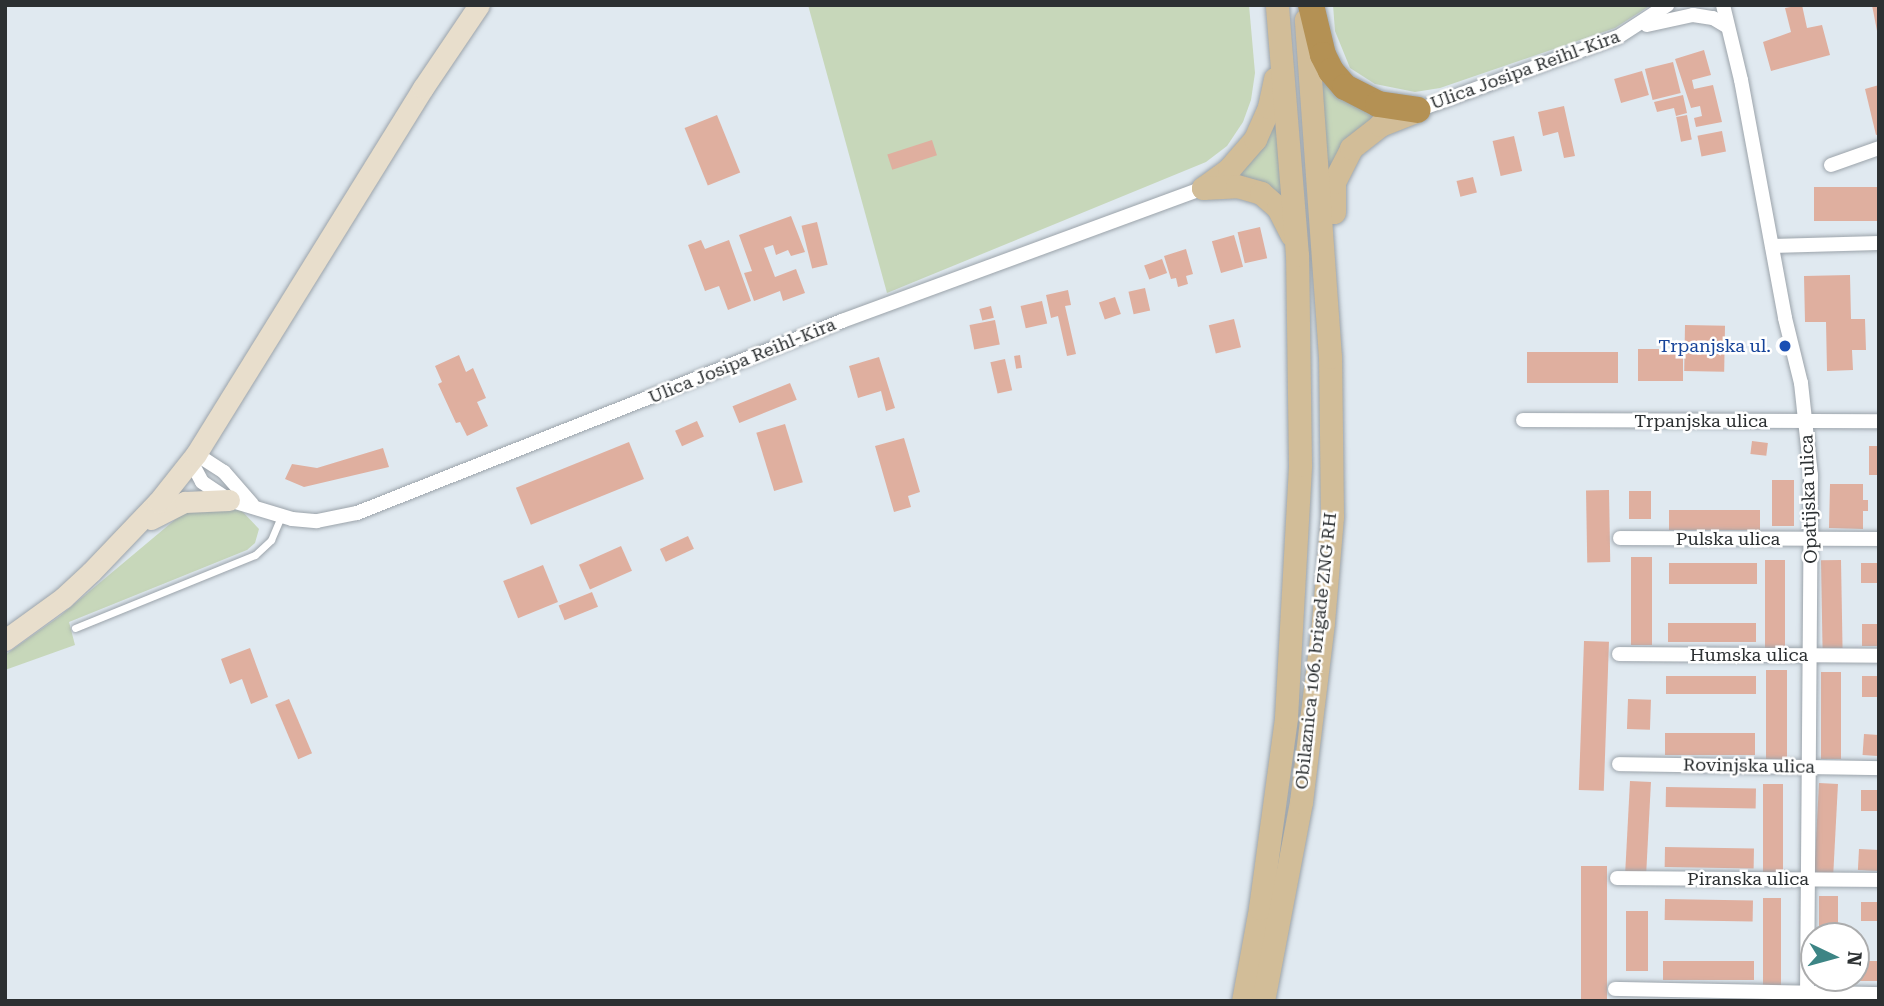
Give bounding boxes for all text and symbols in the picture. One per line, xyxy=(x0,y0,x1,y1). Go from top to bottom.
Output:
street label: Ulica Josipa Reihl-Kira xyxy=(1427,26,1623,114)
street label: Ulica Josipa Reihl-Kira xyxy=(645,314,839,408)
place label: Trpanjska ul. xyxy=(1658,335,1771,357)
marker: Trpanjska ul. xyxy=(1777,338,1793,354)
street label: Trpanjska ulica xyxy=(1634,410,1768,432)
street label: Opatijska ulica xyxy=(1796,434,1822,564)
street label: Obilaznica 106. brigade ZNG RH xyxy=(1291,511,1341,791)
street label: Pulska ulica xyxy=(1676,528,1780,550)
street label: Humska ulica xyxy=(1690,644,1808,666)
street label: Rovinjska ulica xyxy=(1683,754,1815,778)
street label: Piranska ulica xyxy=(1687,868,1809,890)
north arrow xyxy=(1800,922,1870,992)
text: N xyxy=(1842,950,1867,967)

